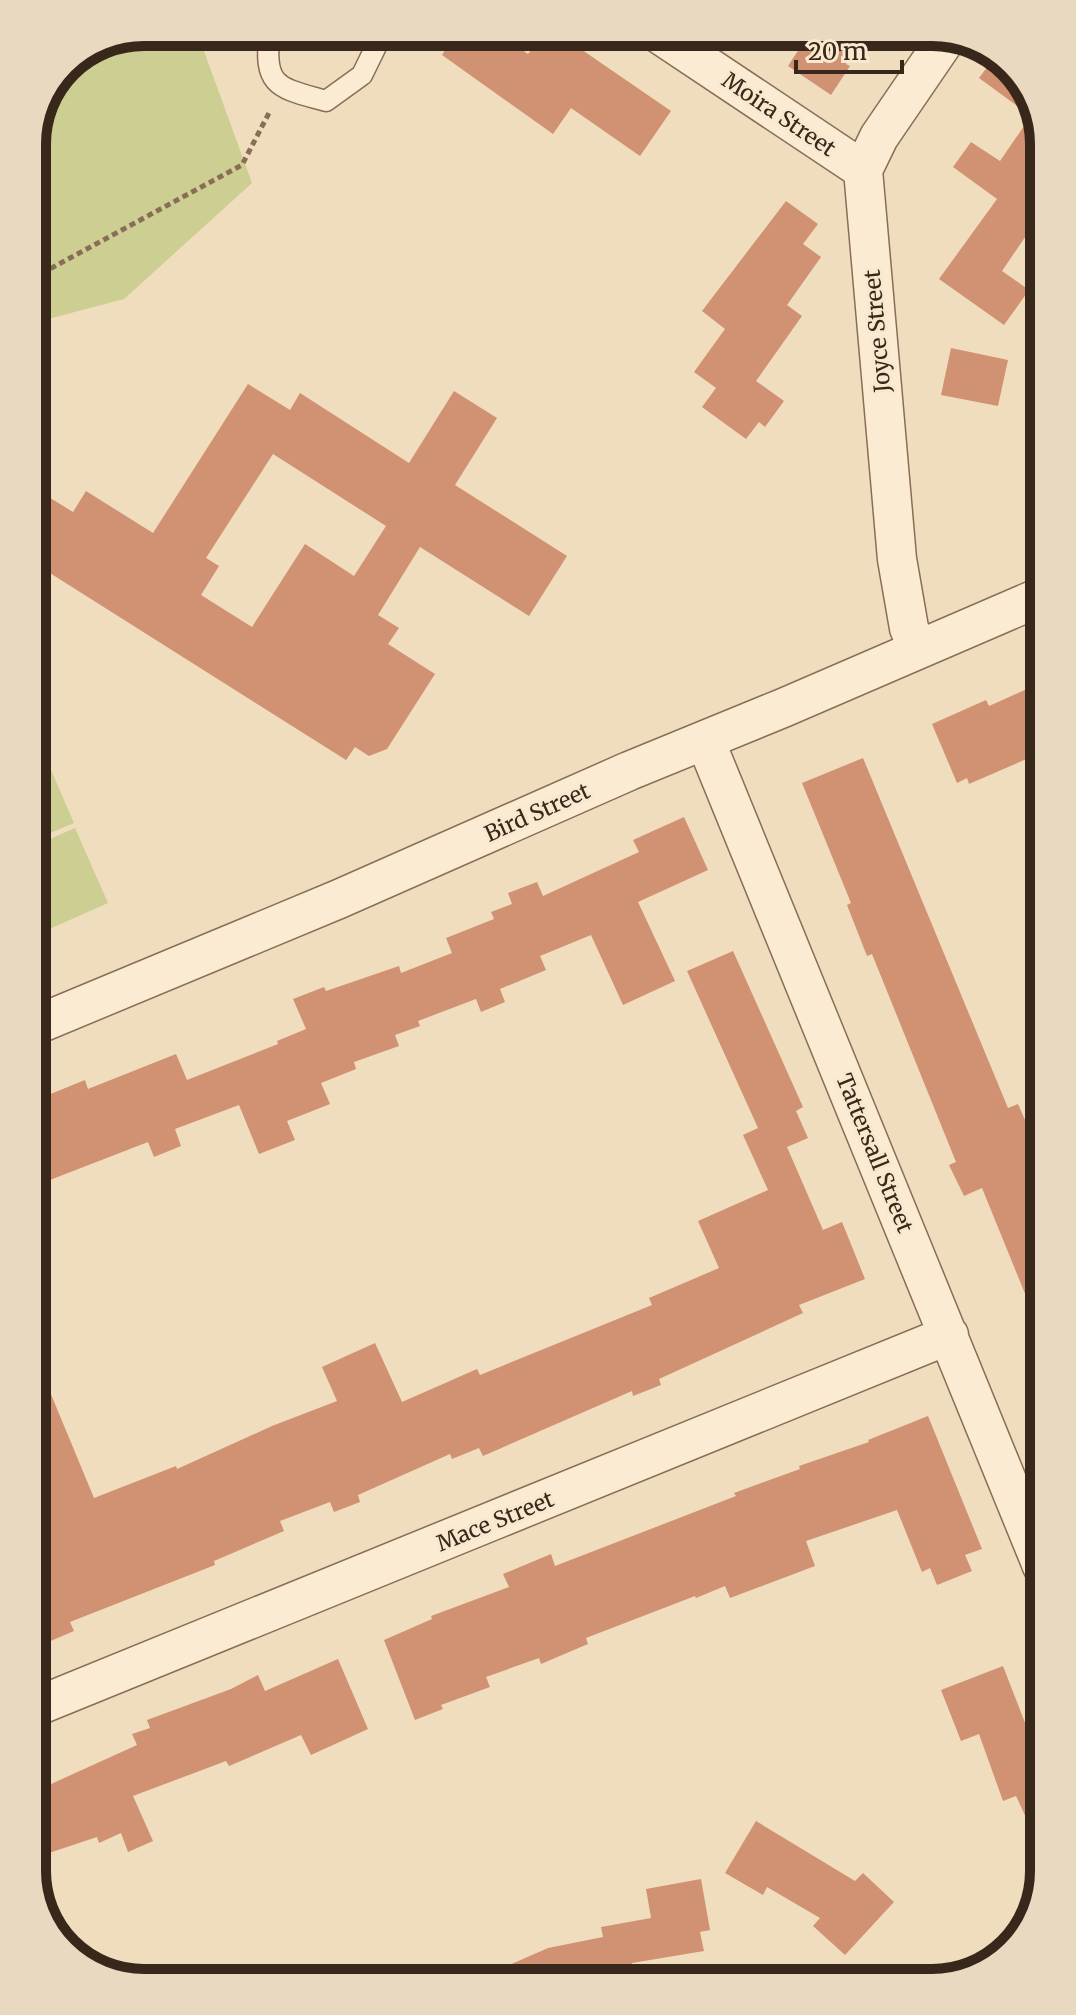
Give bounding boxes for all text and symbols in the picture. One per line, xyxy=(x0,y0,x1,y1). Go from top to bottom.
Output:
scale bar xyxy=(796,24,902,74)
text: 20 m xyxy=(808,36,867,67)
street label: Moira Street xyxy=(717,66,842,162)
street label: Joyce Street xyxy=(858,268,896,395)
street label: Bird Street xyxy=(480,776,594,848)
street label: Tattersall Street xyxy=(830,1069,920,1237)
street label: Mace Street xyxy=(432,1485,558,1557)

